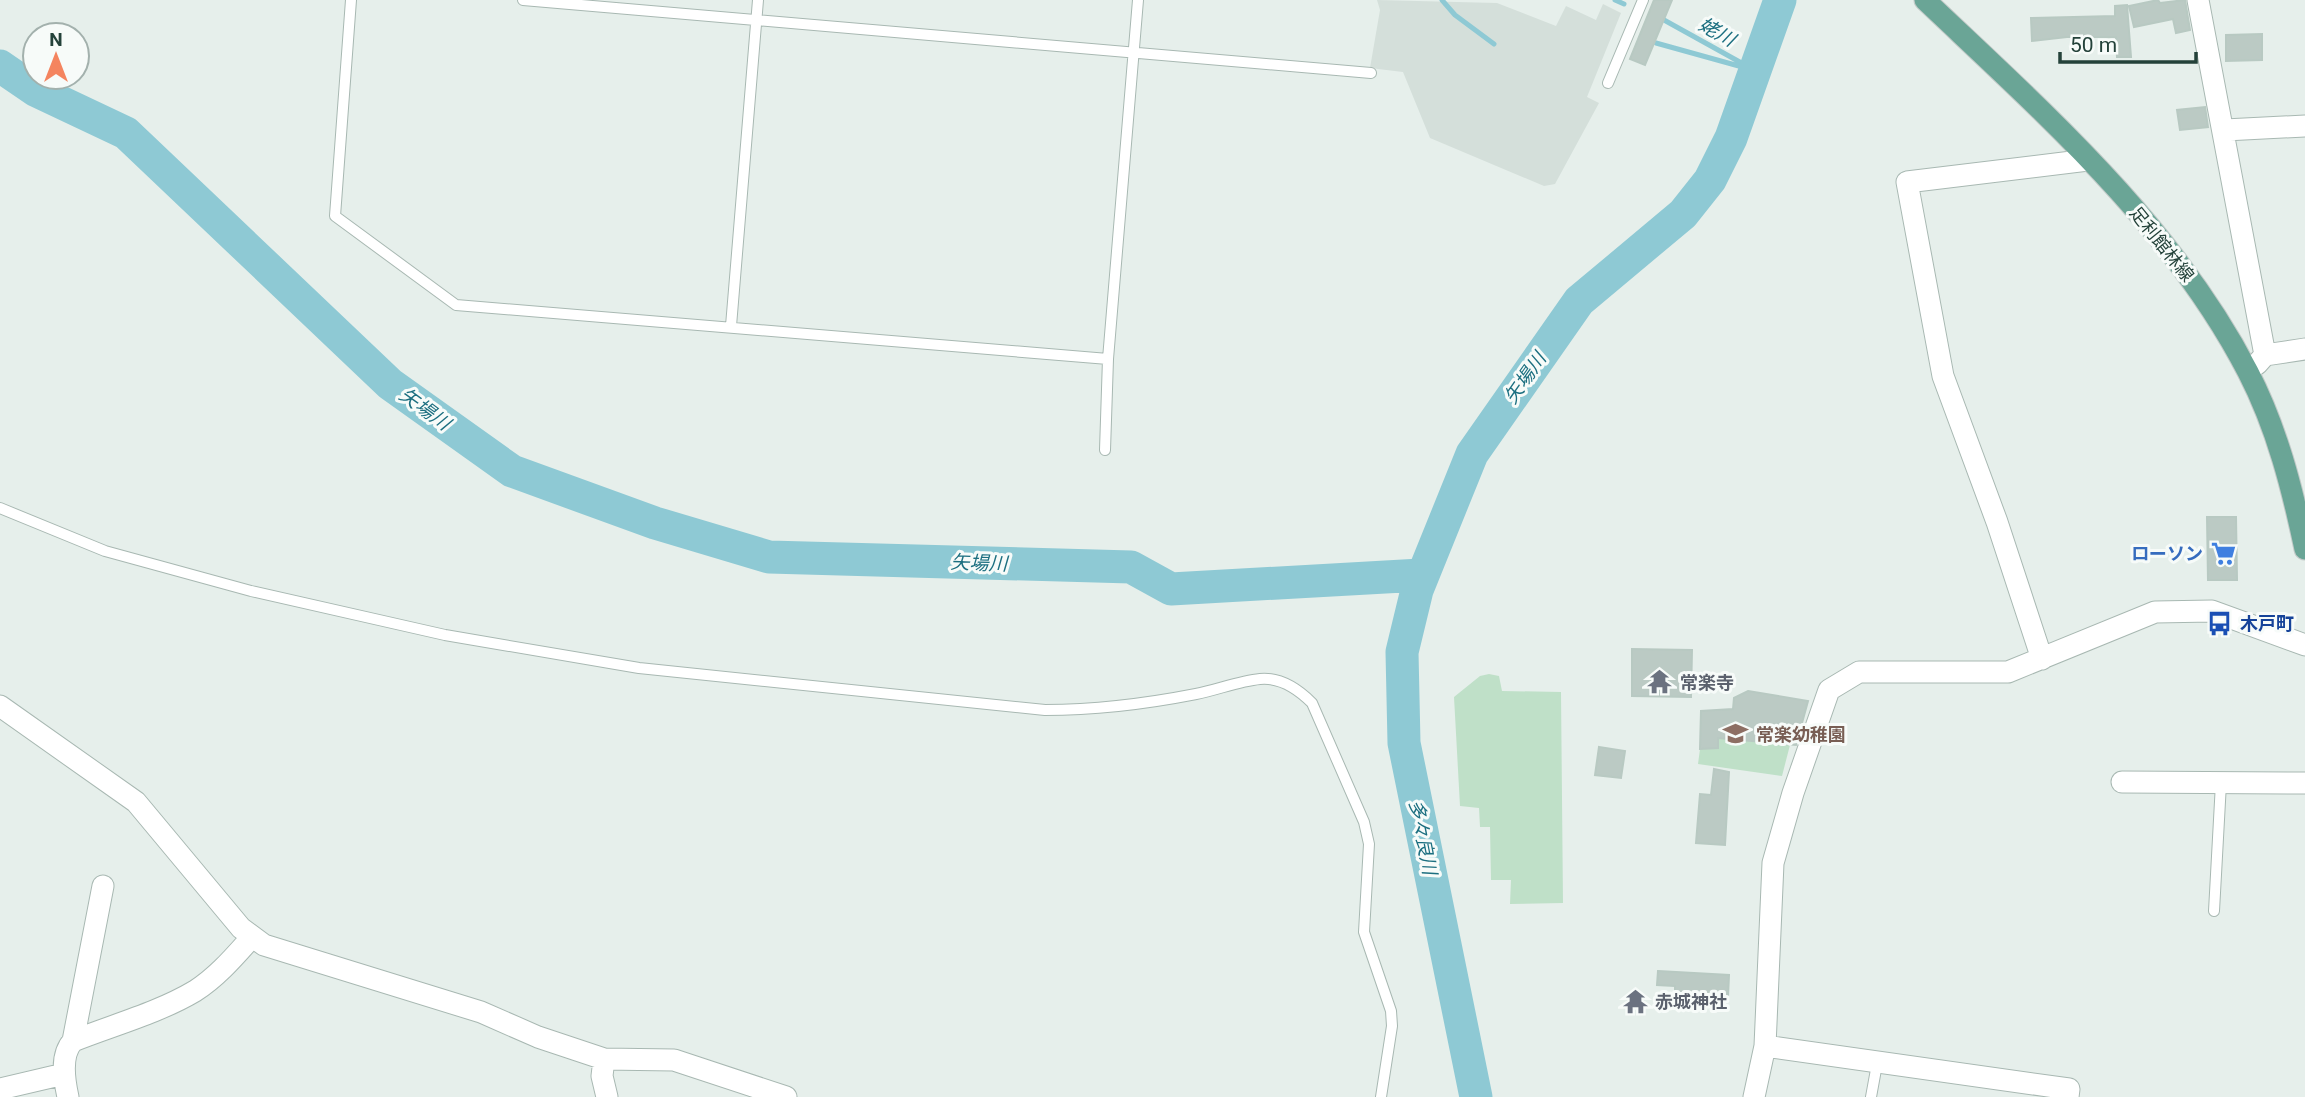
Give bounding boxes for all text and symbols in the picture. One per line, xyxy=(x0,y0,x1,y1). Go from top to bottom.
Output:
water label: 姥川 xyxy=(1695,13,1741,52)
north arrow xyxy=(21,21,91,91)
scale bar xyxy=(2060,21,2196,65)
text: N xyxy=(49,28,63,51)
text: 50 m xyxy=(2070,33,2117,57)
street label: 足利館林線 xyxy=(2126,202,2198,286)
water label: 矢場川 xyxy=(1499,346,1552,408)
water label: 矢場川 xyxy=(395,383,456,436)
supermarket icon: ローソン xyxy=(2209,539,2237,567)
place label: ローソン xyxy=(2131,543,2203,564)
water label: 矢場川 xyxy=(950,551,1010,576)
bus stop icon: 木戸町 xyxy=(2206,609,2234,637)
place label: 木戸町 xyxy=(2240,613,2294,634)
temple icon: 常楽寺 xyxy=(1646,668,1674,696)
place label: 常楽寺 xyxy=(1680,672,1734,693)
school or university icon: 常楽幼稚園 xyxy=(1722,720,1750,748)
place label: 常楽幼稚園 xyxy=(1756,724,1846,745)
water label: 多々良川 xyxy=(1404,797,1442,878)
temple icon: 赤城神社 xyxy=(1621,987,1649,1015)
place label: 赤城神社 xyxy=(1655,991,1727,1012)

